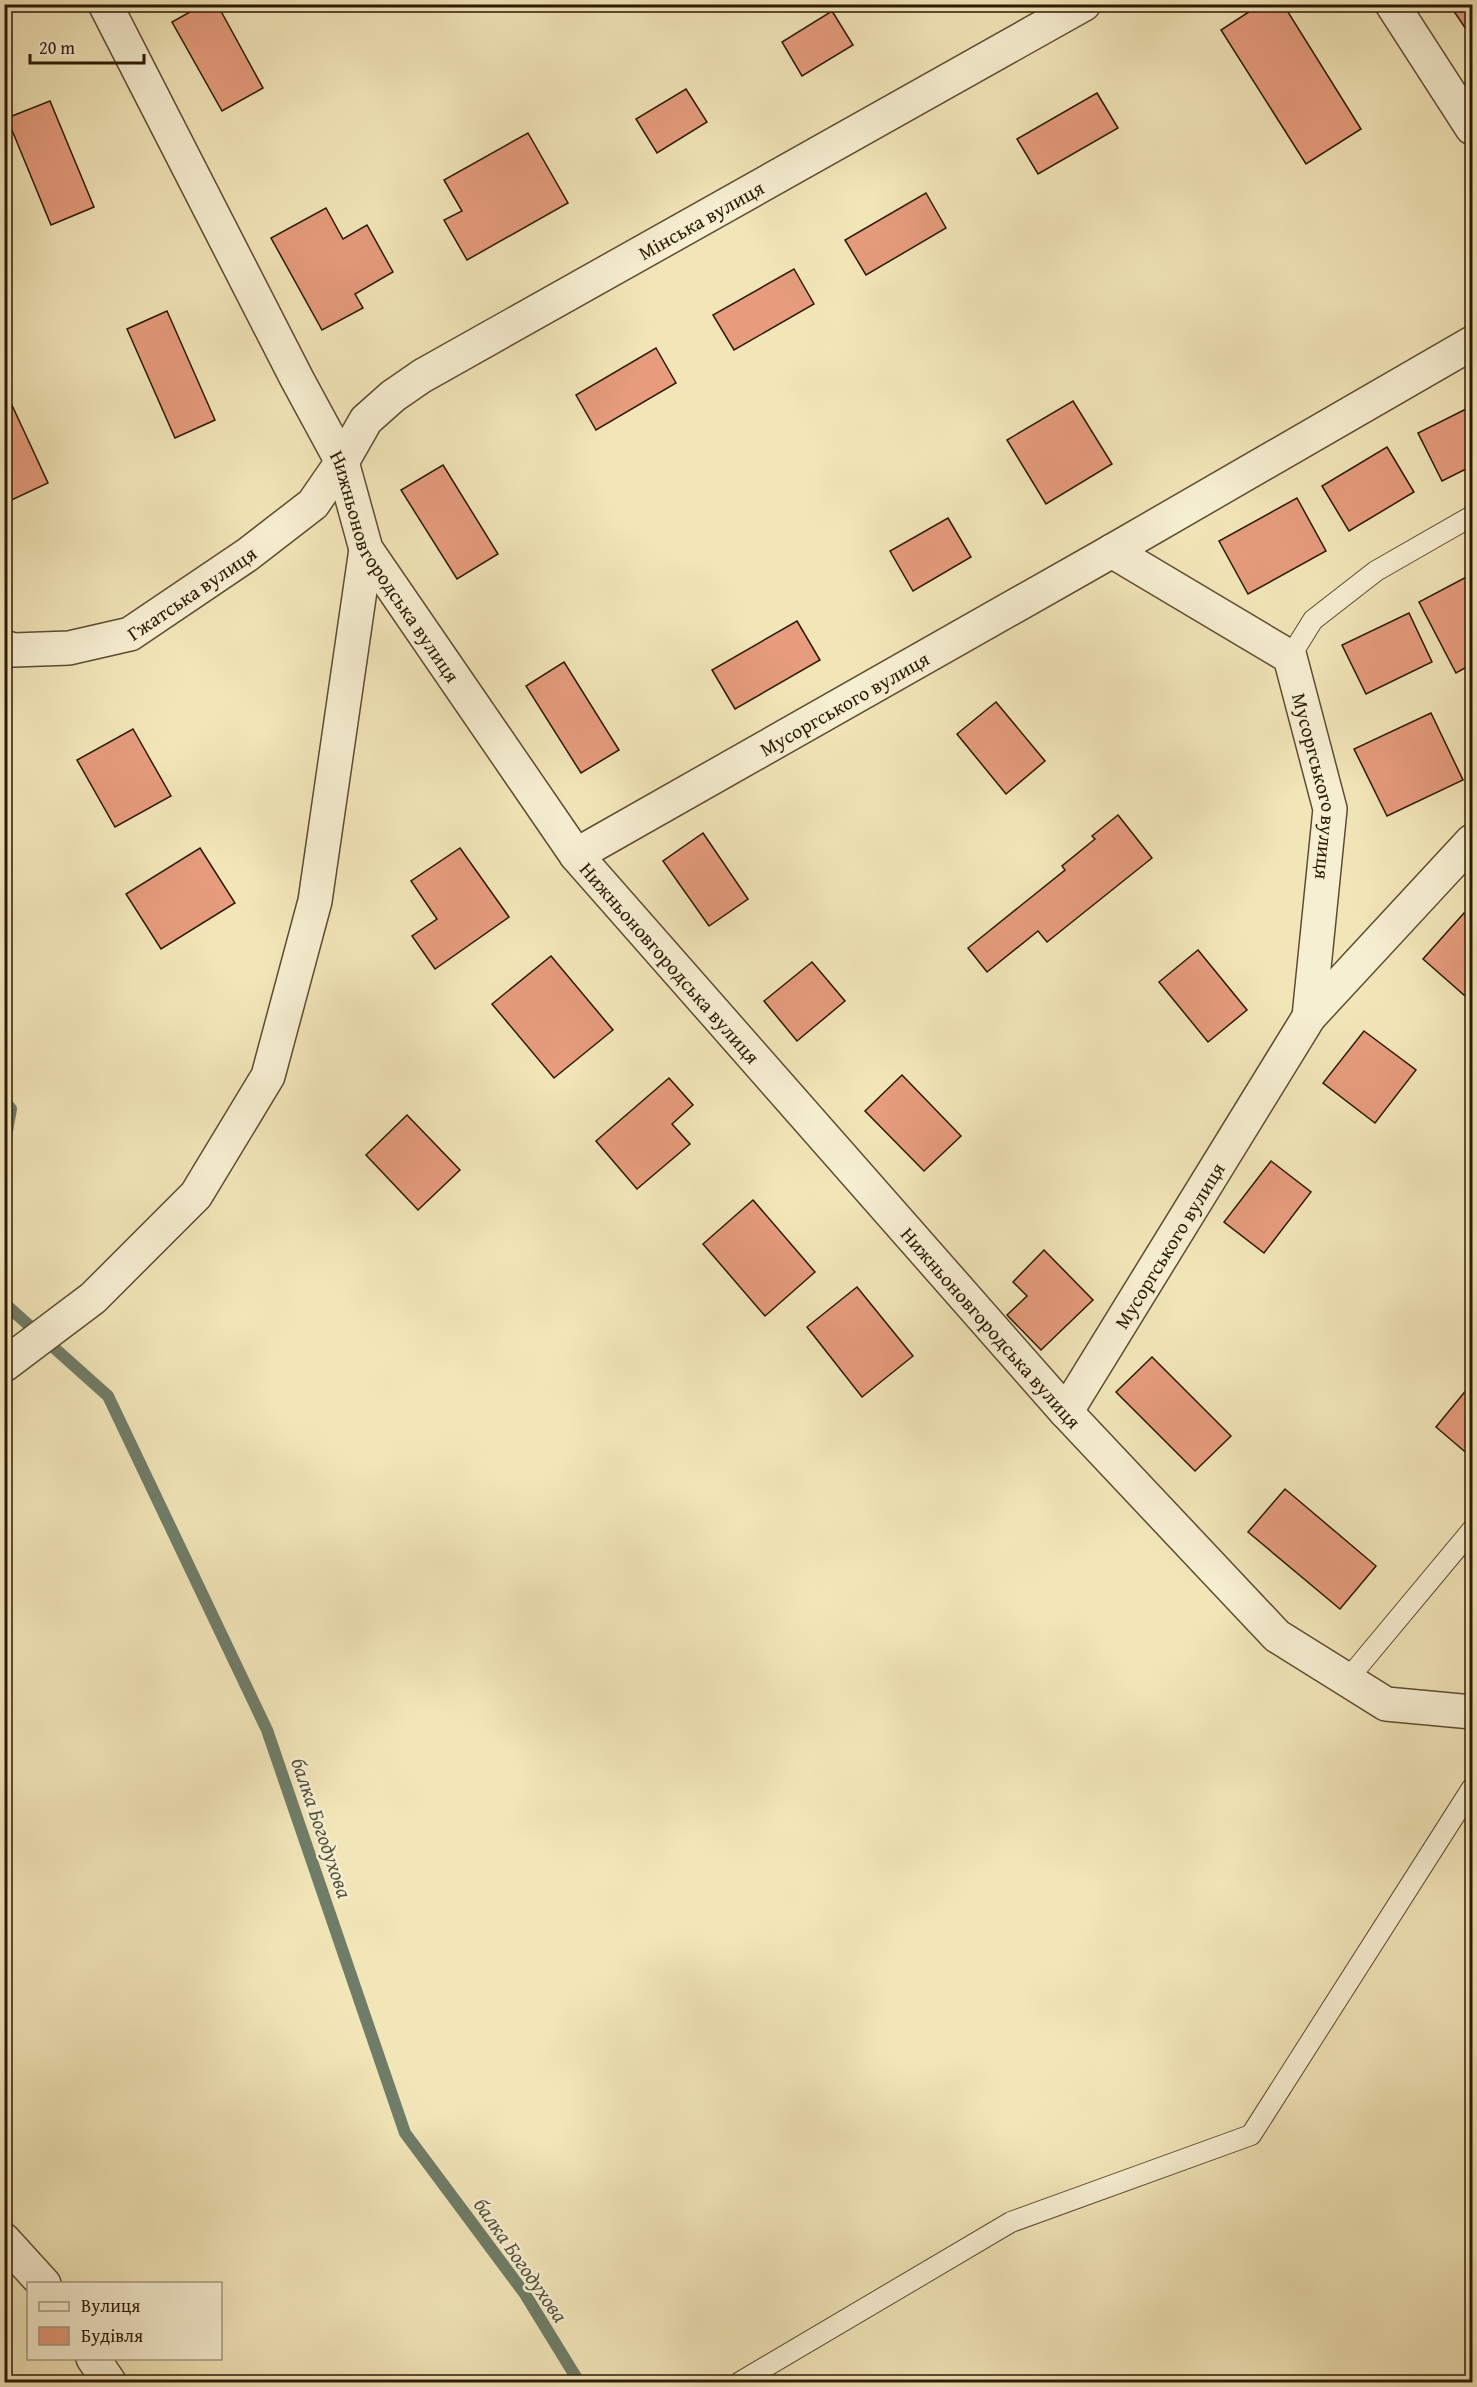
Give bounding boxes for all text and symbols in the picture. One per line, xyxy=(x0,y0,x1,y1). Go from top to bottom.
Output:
scale bar xyxy=(30,27,144,65)
text: 20 m xyxy=(39,34,75,61)
street label: Мінська вулиця xyxy=(632,172,769,266)
street label: Нижньоновгородська вулиця xyxy=(324,445,468,688)
street label: Гжатська вулиця xyxy=(121,539,262,647)
street label: Мусоргського вулиця xyxy=(754,643,934,763)
street label: Мусоргського вулиця xyxy=(1286,690,1345,881)
street label: Нижньоновгородська вулиця xyxy=(573,855,767,1070)
street label: Мусоргського вулиця xyxy=(1106,1156,1231,1334)
street label: Нижньоновгородська вулиця xyxy=(895,1220,1088,1435)
water label: балка Богодухова xyxy=(284,1754,361,1902)
water label: балка Богодухова xyxy=(466,2191,576,2329)
legend xyxy=(27,2282,222,2360)
text: Вулиця xyxy=(81,2292,140,2319)
text: Будівля xyxy=(81,2322,143,2349)

